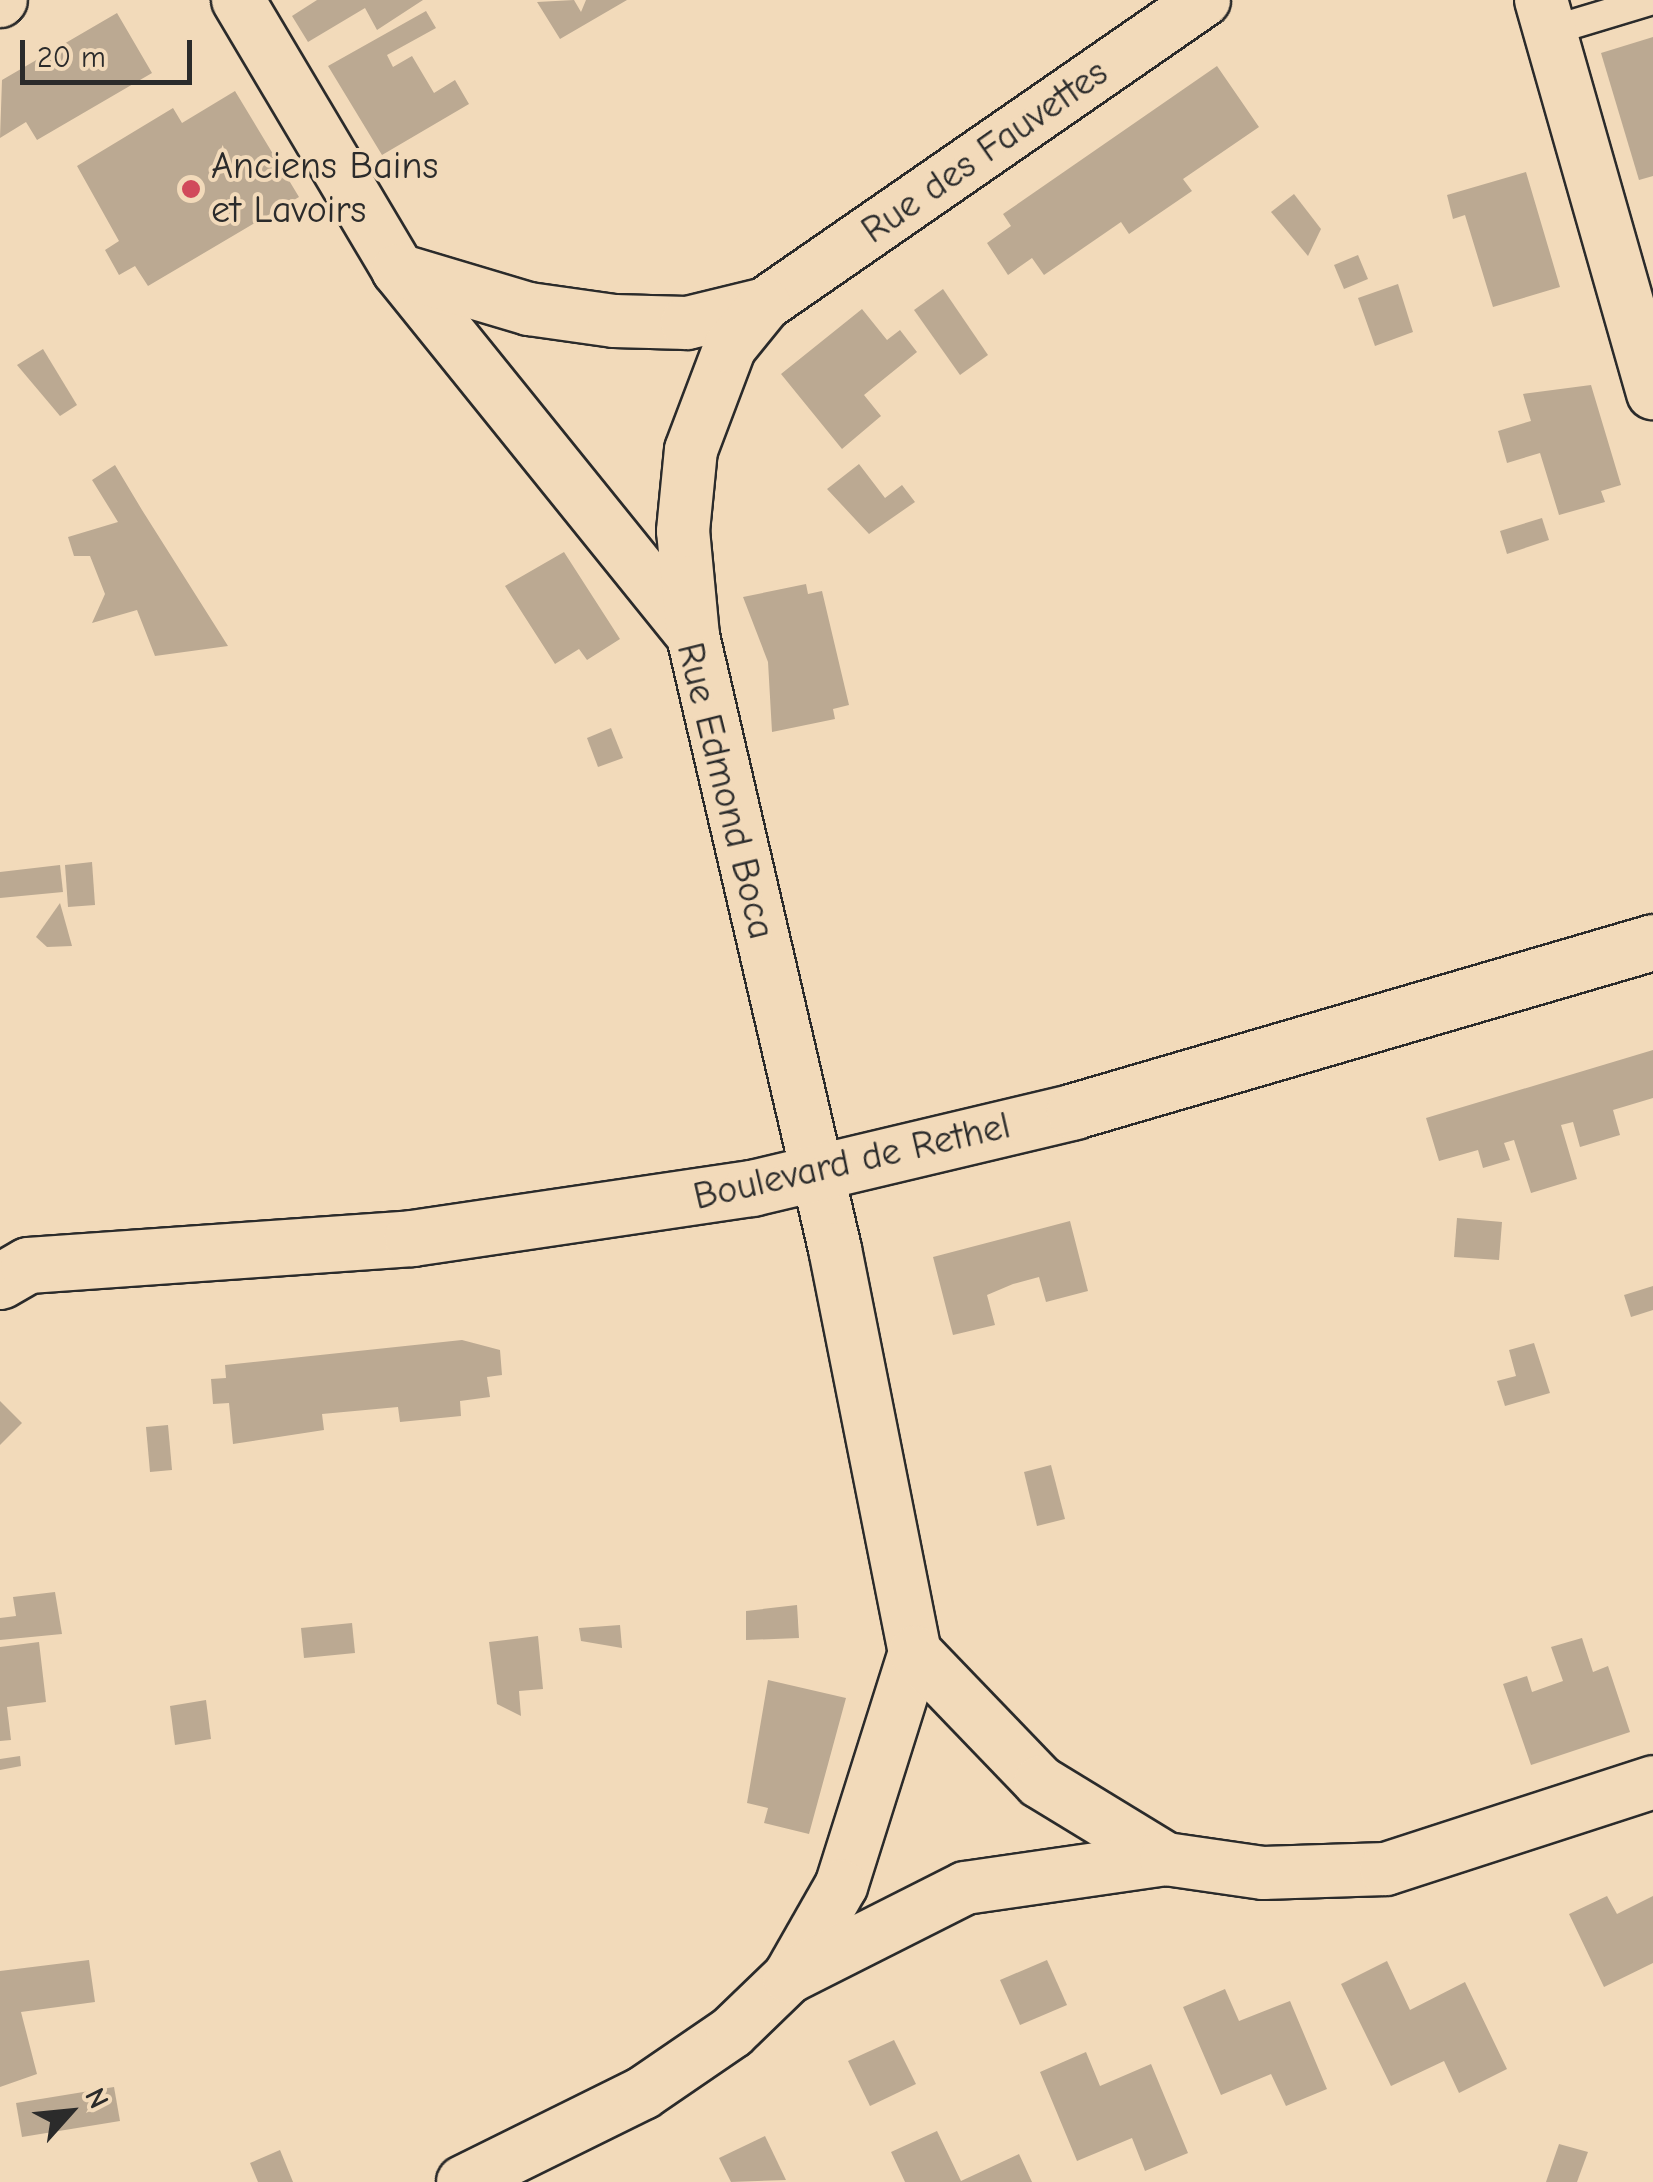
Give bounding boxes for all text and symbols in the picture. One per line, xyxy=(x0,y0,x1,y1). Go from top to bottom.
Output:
scale bar xyxy=(25,20,198,82)
text: 20 m xyxy=(37,40,106,75)
street label: Rue des Fauvettes xyxy=(853,50,1117,254)
place label: Anciens Bains et Lavoirs xyxy=(211,144,438,233)
marker: Anciens Bains et Lavoirs xyxy=(180,178,202,200)
street label: Rue Edmond Boca xyxy=(666,638,784,944)
street label: Boulevard de Rethel xyxy=(689,1103,1015,1221)
north arrow xyxy=(20,2062,120,2162)
text: N xyxy=(78,2083,115,2114)

